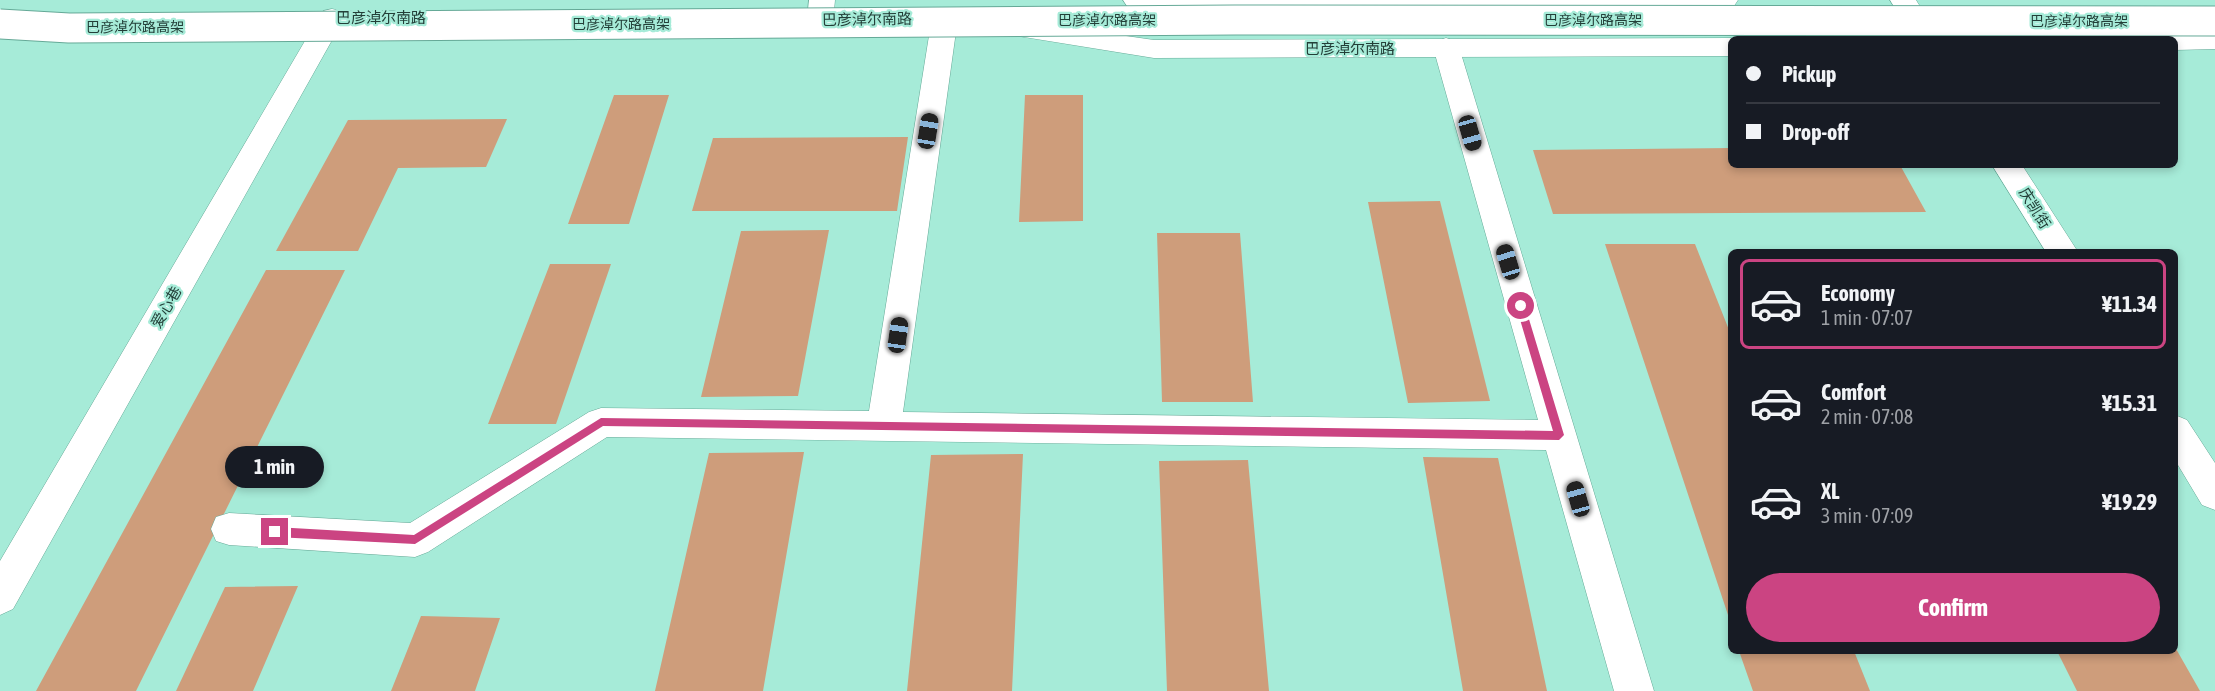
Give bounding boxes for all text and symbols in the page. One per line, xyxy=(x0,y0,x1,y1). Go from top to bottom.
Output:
street label: 巴彦淖尔南路 xyxy=(336,9,426,26)
street label: 巴彦淖尔南路 xyxy=(822,10,912,28)
street label: 巴彦淖尔路高架 xyxy=(1058,12,1156,28)
street label: 巴彦淖尔路高架 xyxy=(1544,12,1642,28)
street label: 巴彦淖尔路高架 xyxy=(2030,13,2128,29)
street label: 巴彦淖尔路高架 xyxy=(572,16,670,32)
street label: 巴彦淖尔路高架 xyxy=(86,19,184,35)
street label: 巴彦淖尔南路 xyxy=(1305,40,1395,57)
text: Pickup xyxy=(1782,61,1837,87)
car xyxy=(916,112,940,150)
car xyxy=(1456,113,1484,153)
text: Drop-off xyxy=(1782,119,1849,145)
street label: 庆凯街 xyxy=(2016,184,2054,232)
car xyxy=(1494,242,1522,282)
icon: car xyxy=(1749,277,1803,331)
text: Economy xyxy=(1821,280,1895,306)
street label: 爱心巷 xyxy=(147,283,185,331)
text: ¥11.34 xyxy=(2102,291,2157,317)
route start xyxy=(1507,292,1534,319)
text: 1 min · 07:07 xyxy=(1821,306,1913,329)
car xyxy=(887,316,909,354)
icon: car xyxy=(1749,376,1803,430)
text: Comfort xyxy=(1821,379,1886,405)
text: ¥15.31 xyxy=(2102,390,2157,416)
text: 2 min · 07:08 xyxy=(1821,405,1913,428)
callout: 1 min xyxy=(226,445,324,487)
text: 1 min xyxy=(254,455,295,478)
icon: car xyxy=(1749,475,1803,529)
text: XL xyxy=(1821,478,1839,504)
car xyxy=(1564,479,1592,519)
text: ¥19.29 xyxy=(2102,489,2157,515)
text: 3 min · 07:09 xyxy=(1821,504,1913,527)
route end xyxy=(261,518,288,545)
button: Confirm xyxy=(1746,573,2160,642)

